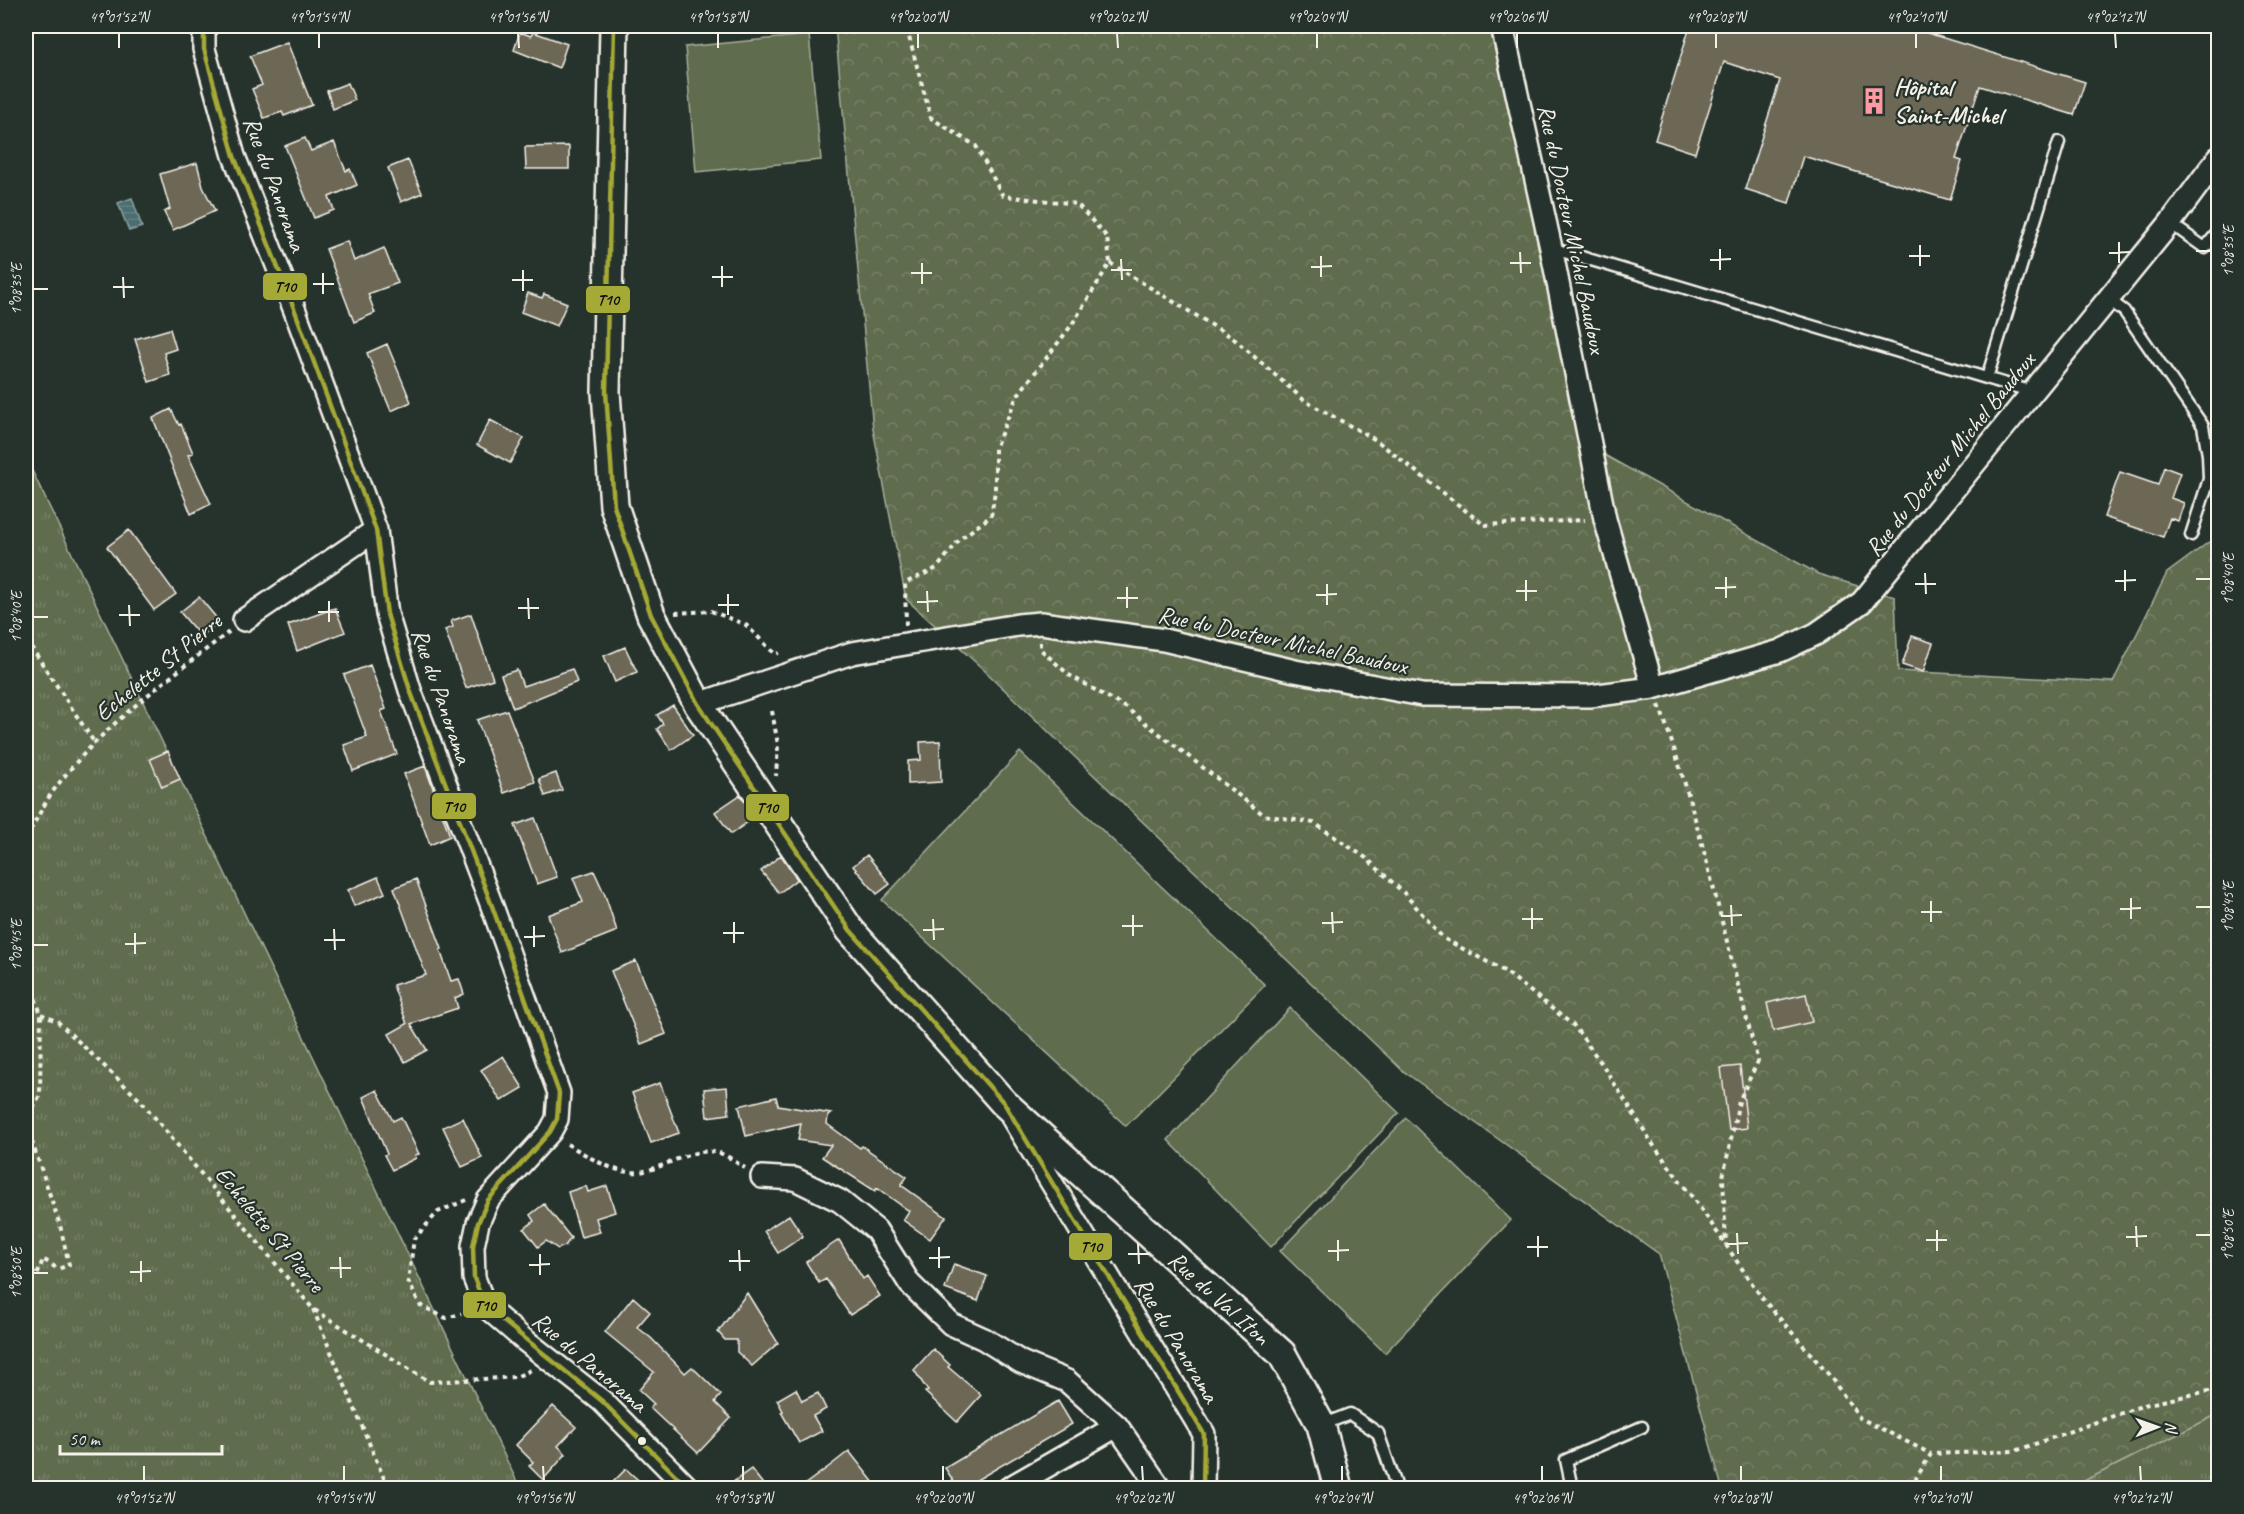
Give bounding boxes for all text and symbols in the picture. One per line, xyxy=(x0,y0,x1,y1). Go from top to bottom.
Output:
text: 49°01'52"N xyxy=(89,8,152,27)
text: 49°01'54"N xyxy=(289,8,352,27)
text: 49°01'56"N xyxy=(488,8,551,27)
text: 49°01'58"N xyxy=(688,8,751,27)
text: 49°02'00"N xyxy=(888,8,951,27)
text: 49°02'02"N xyxy=(1087,8,1150,27)
text: 49°02'04"N xyxy=(1287,8,1350,27)
text: 49°02'06"N xyxy=(1487,8,1550,27)
text: 49°02'08"N xyxy=(1686,8,1749,27)
text: 49°02'10"N xyxy=(1886,8,1949,27)
text: 49°02'12"N xyxy=(2085,8,2148,27)
place label: Hôpital Saint-Michel xyxy=(1894,72,2007,130)
building icon: Hôpital Saint-Michel xyxy=(1859,86,1889,116)
street label: Rue du Docteur Michel Baudoux xyxy=(1531,102,1613,358)
street label: Rue du Panorama xyxy=(237,113,314,257)
text: 1°08'35"E xyxy=(2219,223,2238,277)
text: 1°08'35"E xyxy=(7,261,26,315)
line badge: T10 xyxy=(262,272,308,301)
text: T10 xyxy=(274,277,298,297)
line badge: T10 xyxy=(585,285,631,314)
text: T10 xyxy=(597,290,621,310)
street label: Rue du Docteur Michel Baudoux xyxy=(1858,344,2043,562)
text: 1°08'40"E xyxy=(2219,551,2238,605)
text: 1°08'40"E xyxy=(7,589,26,643)
street label: Rue du Docteur Michel Baudoux xyxy=(1156,599,1412,681)
street label: Echelette St Pierre xyxy=(88,605,230,728)
street label: Rue du Panorama xyxy=(405,624,480,769)
line badge: T10 xyxy=(431,792,477,820)
line badge: T10 xyxy=(745,793,790,822)
text: T10 xyxy=(443,797,467,817)
text: T10 xyxy=(756,798,780,818)
text: 1°08'45"E xyxy=(2219,879,2238,933)
text: 1°08'45"E xyxy=(7,917,26,971)
street label: Echelette St Pierre xyxy=(209,1160,333,1300)
text: 1°08'50"E xyxy=(2219,1207,2238,1261)
line badge: T10 xyxy=(1068,1232,1113,1261)
text: T10 xyxy=(1080,1237,1104,1257)
text: 1°08'50"E xyxy=(7,1245,26,1299)
street label: Rue du Val Iton xyxy=(1162,1245,1277,1352)
street label: Rue du Panorama xyxy=(1128,1272,1227,1410)
line badge: T10 xyxy=(462,1291,507,1319)
text: T10 xyxy=(474,1296,498,1316)
street label: Rue du Panorama xyxy=(526,1305,655,1420)
north arrow xyxy=(2127,1397,2187,1457)
scale bar xyxy=(60,1418,222,1456)
text: N xyxy=(2161,1422,2181,1435)
text: 50 m xyxy=(69,1428,102,1450)
unlabelled marker xyxy=(636,1435,648,1447)
text: 49°01'52"N xyxy=(114,1489,177,1508)
text: 49°01'54"N xyxy=(314,1489,377,1508)
text: 49°01'56"N xyxy=(514,1489,577,1508)
text: 49°01'58"N xyxy=(713,1489,776,1508)
text: 49°02'00"N xyxy=(913,1489,976,1508)
text: 49°02'02"N xyxy=(1113,1489,1176,1508)
text: 49°02'04"N xyxy=(1312,1489,1375,1508)
text: 49°02'06"N xyxy=(1512,1489,1575,1508)
text: 49°02'08"N xyxy=(1711,1489,1774,1508)
text: 49°02'10"N xyxy=(1911,1489,1974,1508)
text: 49°02'12"N xyxy=(2111,1489,2174,1508)

